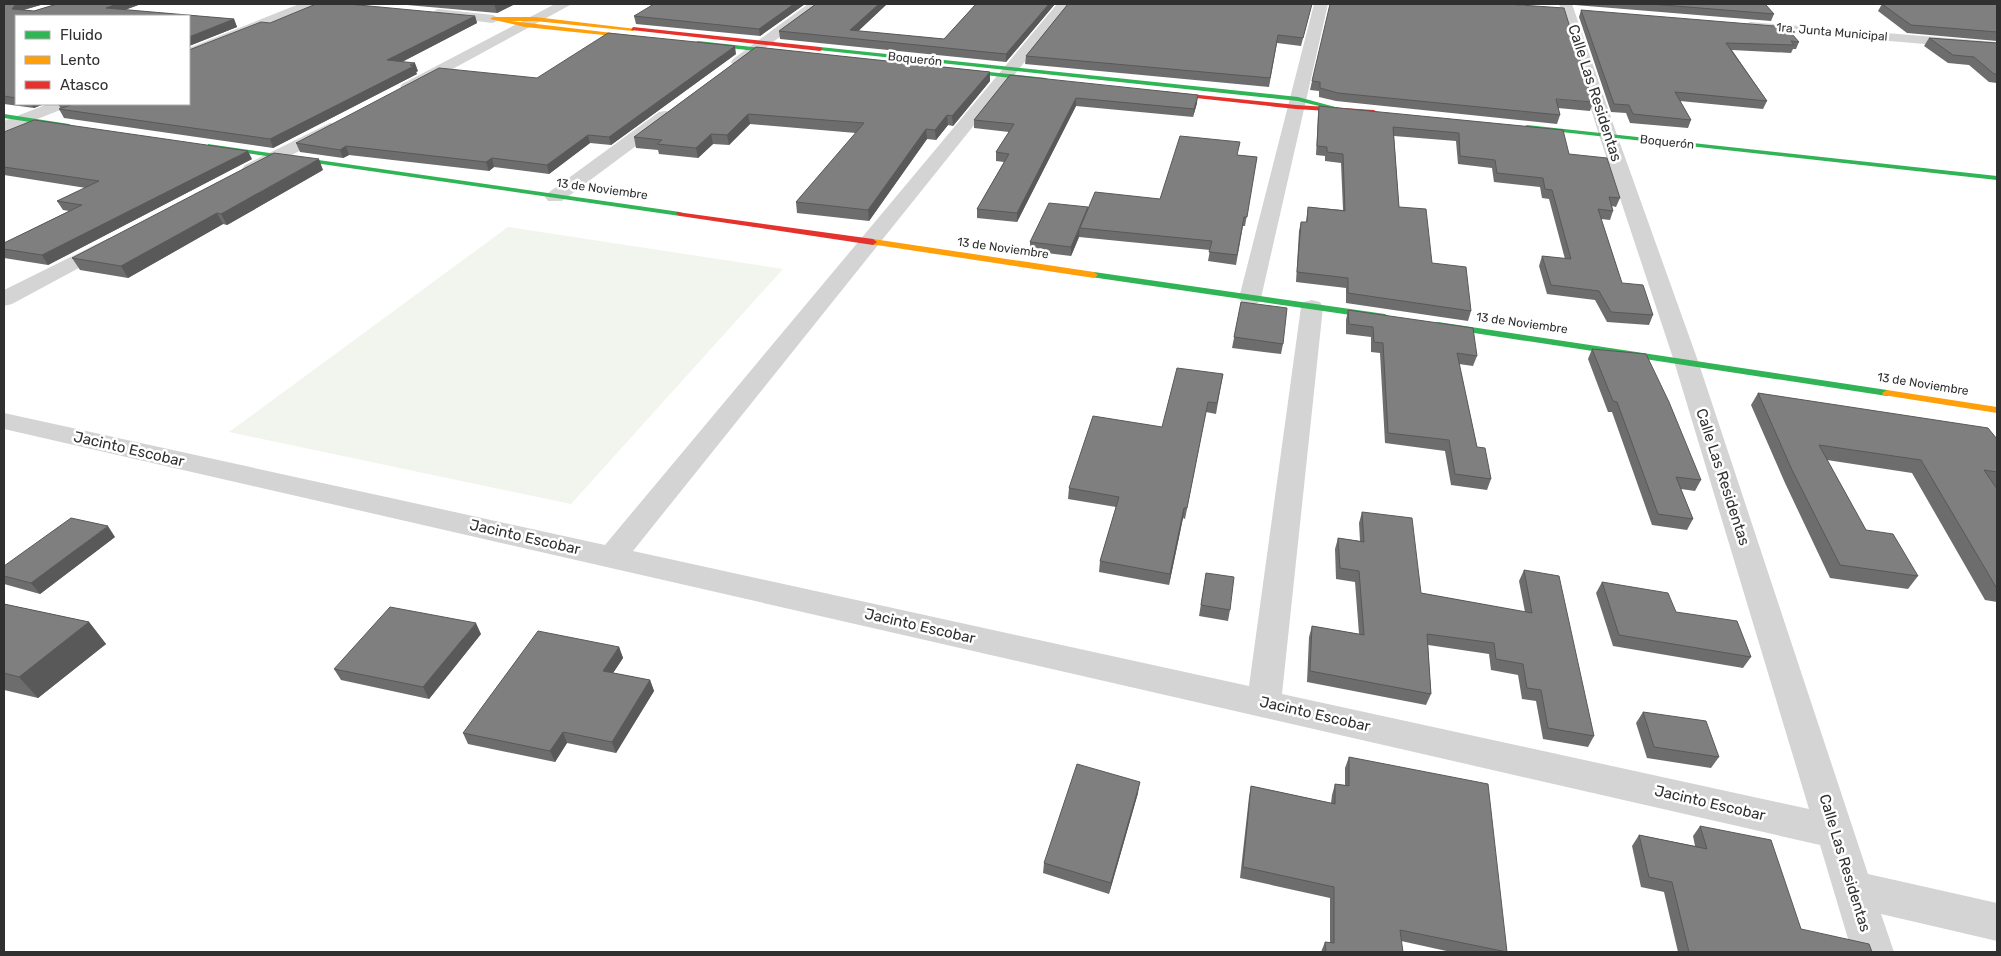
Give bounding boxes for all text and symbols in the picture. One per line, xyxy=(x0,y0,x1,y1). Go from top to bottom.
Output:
legend xyxy=(15,15,190,105)
street label: 1ra. Junta Municipal xyxy=(1776,20,1888,44)
street label: Calle Las Residentas xyxy=(1564,22,1626,164)
text: Fluido xyxy=(60,26,103,44)
street label: Boquerón xyxy=(887,49,943,69)
text: Lento xyxy=(60,51,100,69)
text: Atasco xyxy=(60,76,108,94)
street label: Boquerón xyxy=(1639,132,1695,152)
street label: 13 de Noviembre xyxy=(555,176,649,202)
street label: 13 de Noviembre xyxy=(956,235,1050,261)
street label: 13 de Noviembre xyxy=(1475,310,1569,336)
street label: 13 de Noviembre xyxy=(1876,370,1970,398)
street label: Calle Las Residentas xyxy=(1692,406,1754,548)
street label: Jacinto Escobar xyxy=(72,427,187,471)
street label: Jacinto Escobar xyxy=(468,515,583,559)
street label: Jacinto Escobar xyxy=(863,604,978,648)
street label: Jacinto Escobar xyxy=(1258,692,1373,736)
street label: Jacinto Escobar xyxy=(1653,781,1768,825)
street label: Calle Las Residentas xyxy=(1815,792,1875,934)

